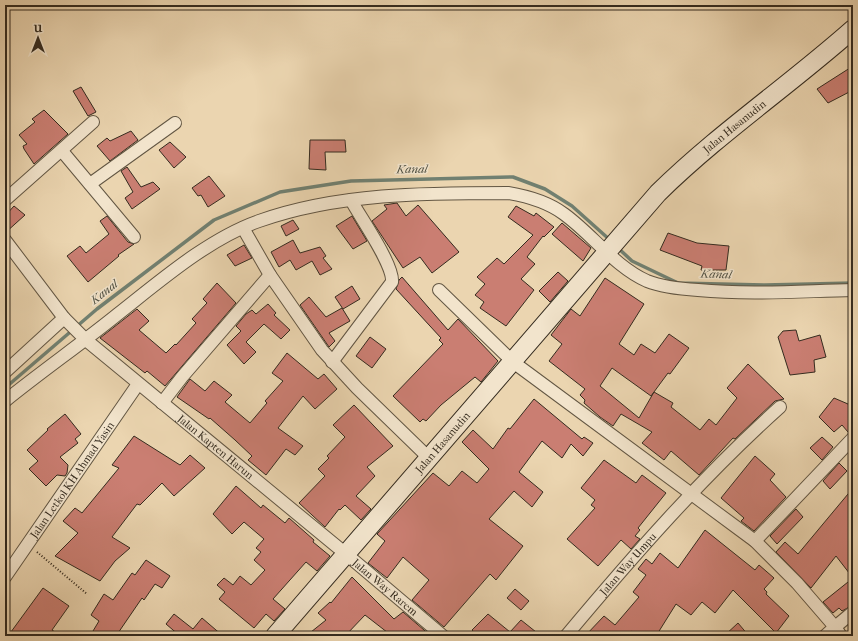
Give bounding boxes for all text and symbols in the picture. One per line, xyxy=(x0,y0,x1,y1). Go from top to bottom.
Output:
north arrow xyxy=(18,18,58,58)
text: U xyxy=(33,22,43,35)
street label: Jalan Hasanudin xyxy=(700,97,769,156)
water label: Kanal xyxy=(395,162,430,176)
water label: Kanal xyxy=(699,266,734,282)
water label: Kanal xyxy=(87,276,122,308)
street label: Jalan Hasanudin xyxy=(412,409,473,476)
street label: Jalan Kapten Harun xyxy=(174,411,257,482)
street label: Jalan Letkol KH Ahmad Yasin xyxy=(27,419,117,541)
street label: Jalan Way Umpu xyxy=(596,529,659,599)
street label: Jalan Way Rarem xyxy=(349,555,421,619)

